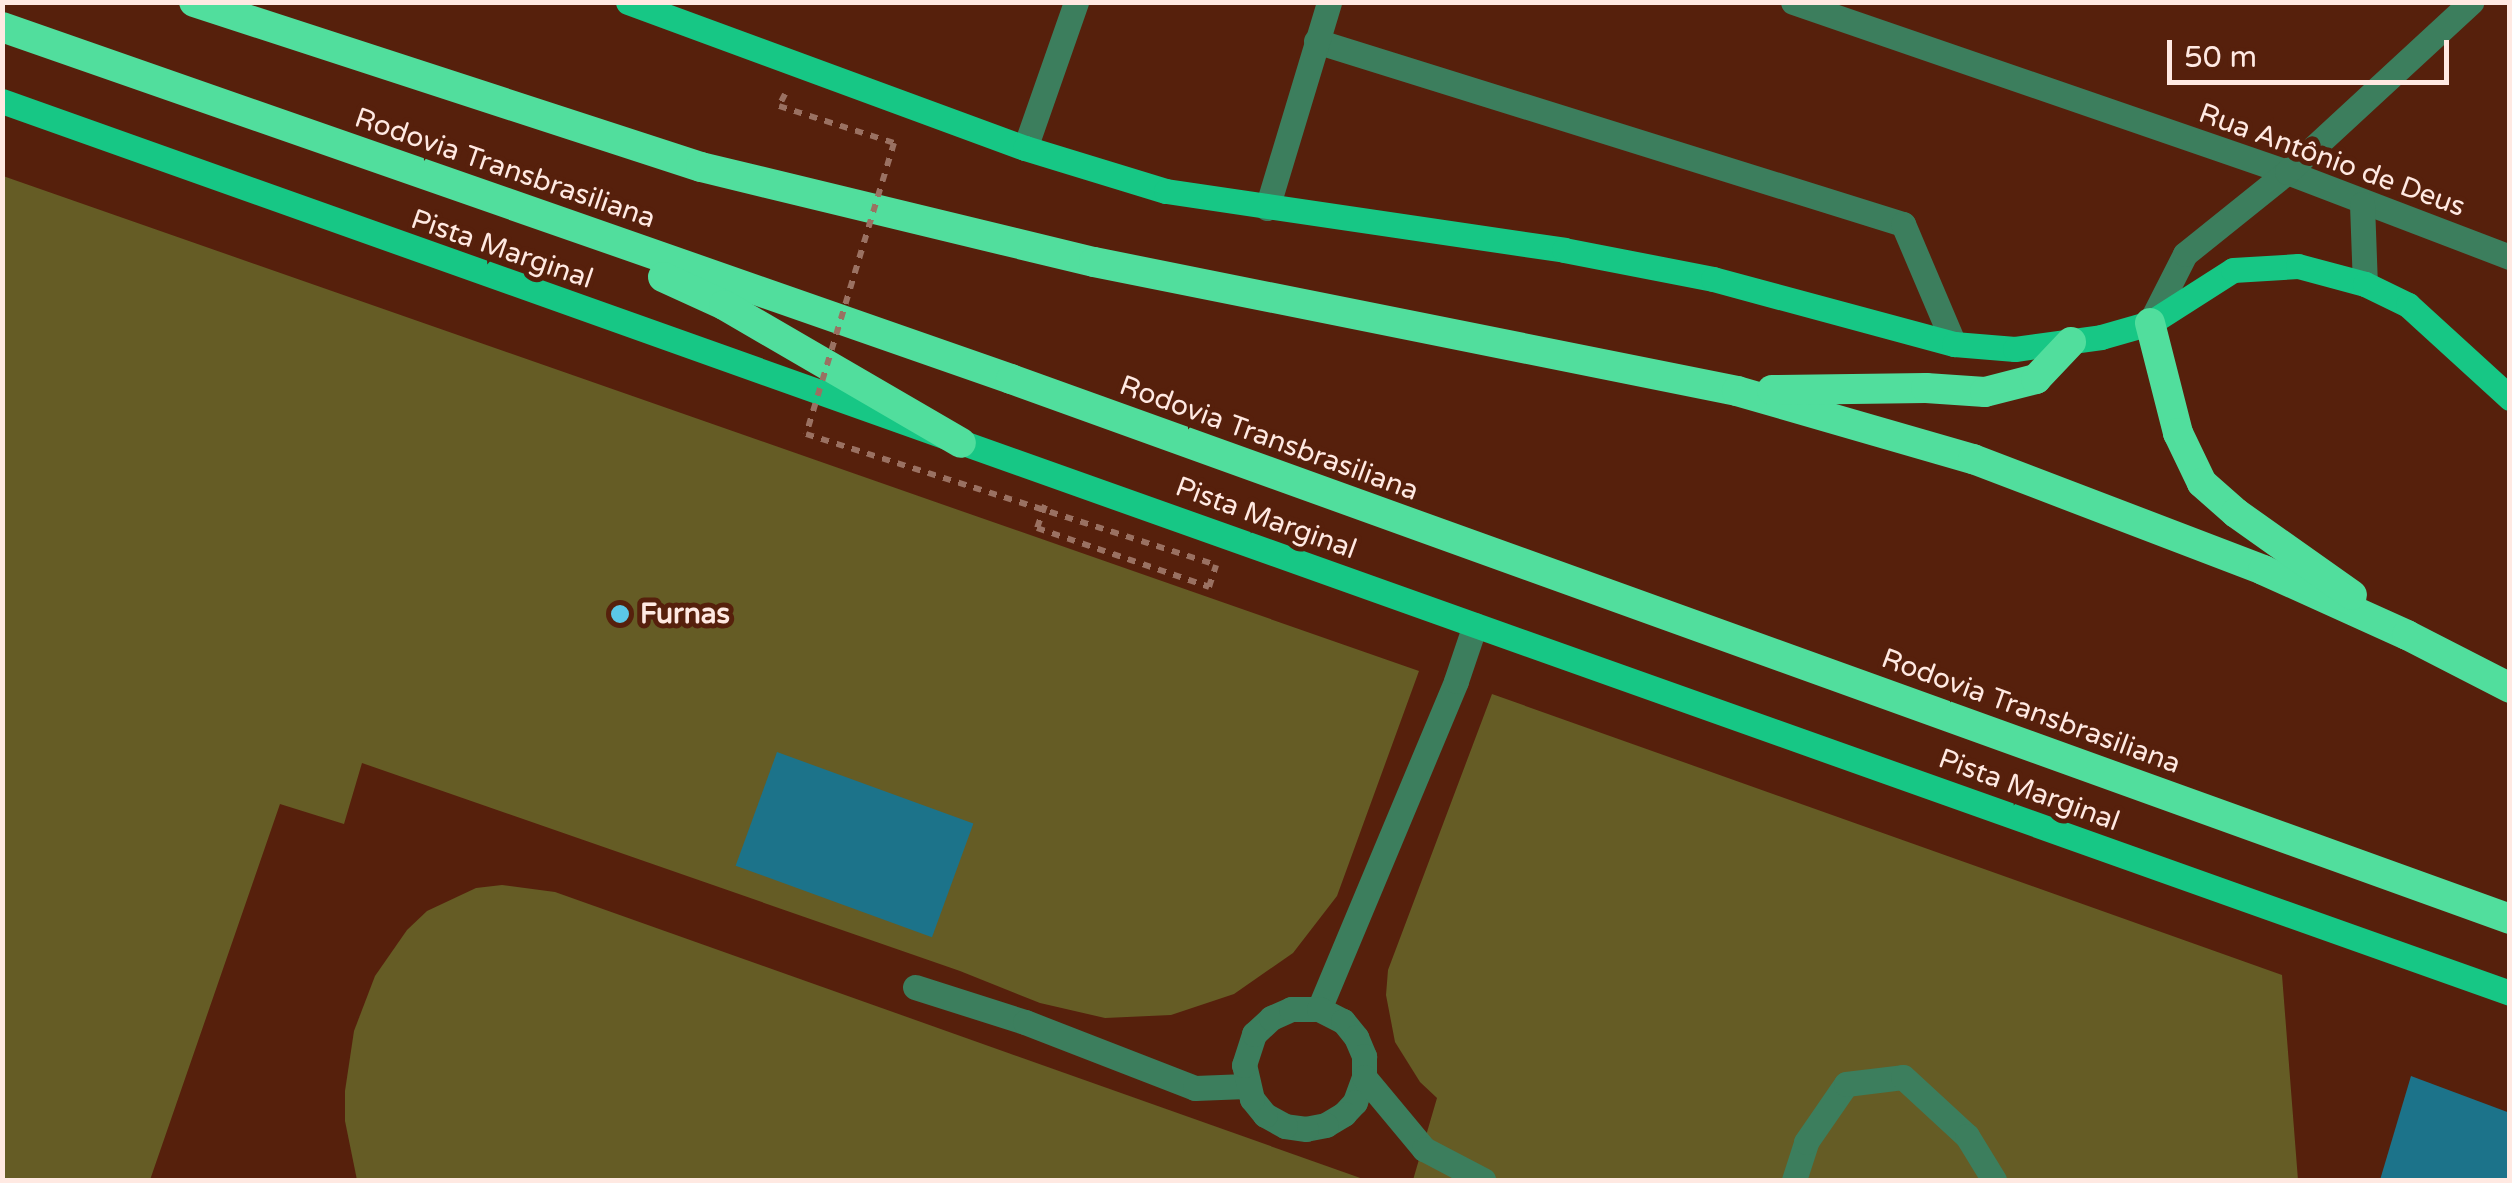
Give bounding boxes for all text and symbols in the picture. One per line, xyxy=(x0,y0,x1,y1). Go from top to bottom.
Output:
scale bar xyxy=(2172,20,2454,82)
text: 50 m xyxy=(2184,39,2257,76)
street label: Rua Antônio de Deus xyxy=(2194,96,2470,224)
street label: Rodovia Transbrasiliana xyxy=(350,101,660,235)
street label: Pista Marginal xyxy=(407,202,597,296)
street label: Rodovia Transbrasiliana xyxy=(1115,368,1423,508)
street label: Pista Marginal xyxy=(1171,470,1361,566)
place label: Furnas xyxy=(640,597,730,631)
marker: Furnas xyxy=(609,603,631,625)
street label: Rodovia Transbrasiliana xyxy=(1877,641,2185,781)
street label: Pista Marginal xyxy=(1934,742,2124,838)

